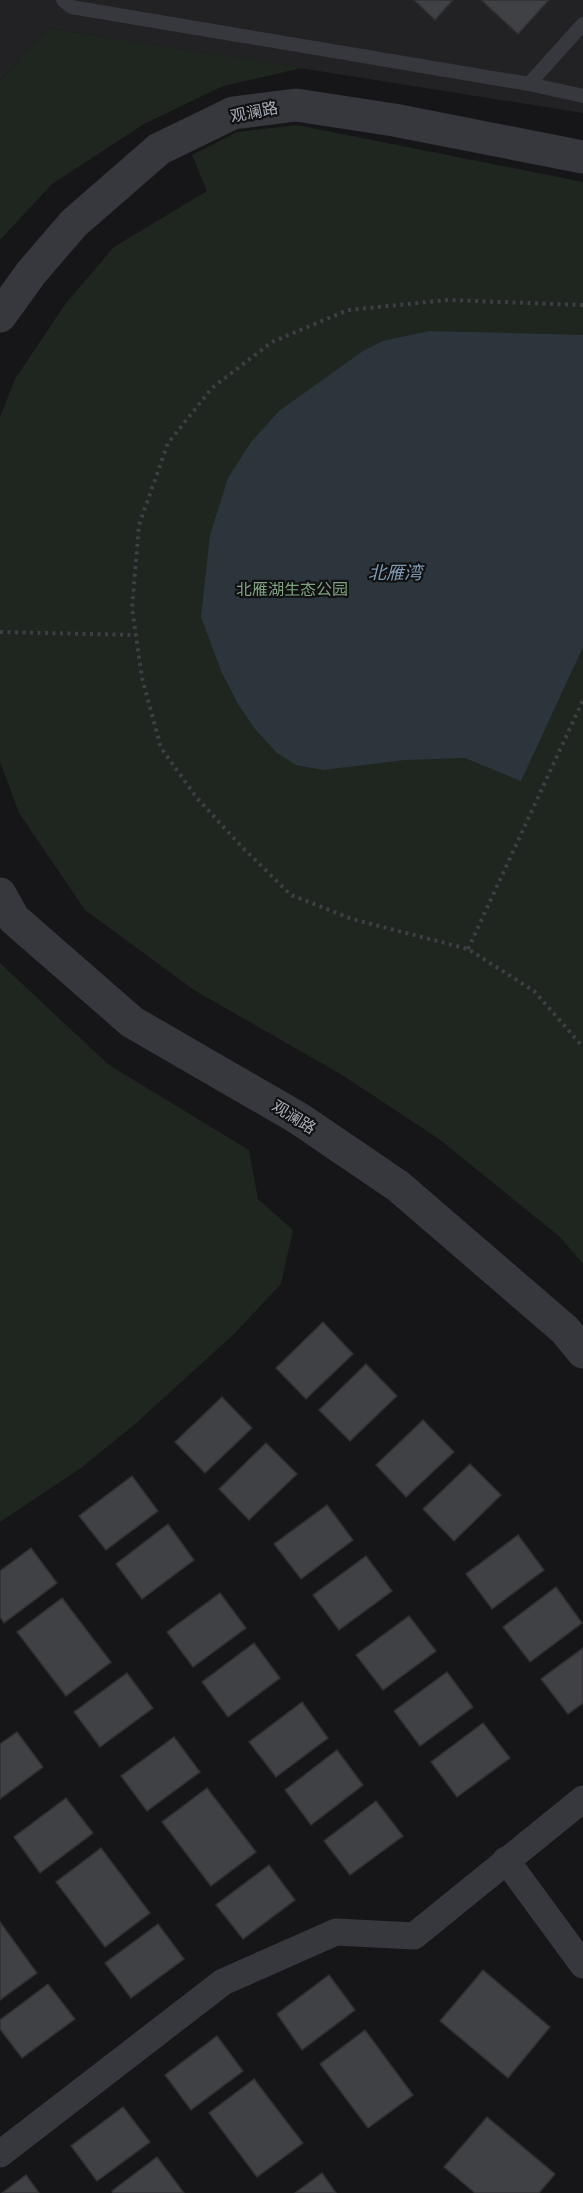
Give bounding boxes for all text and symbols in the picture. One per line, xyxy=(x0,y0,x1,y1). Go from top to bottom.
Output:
street label: 观澜路 xyxy=(228,97,280,127)
water label: 北雁湾 xyxy=(368,561,425,584)
park label: 北雁湖生态公园 xyxy=(236,579,348,600)
street label: 观澜路 xyxy=(268,1095,320,1139)

